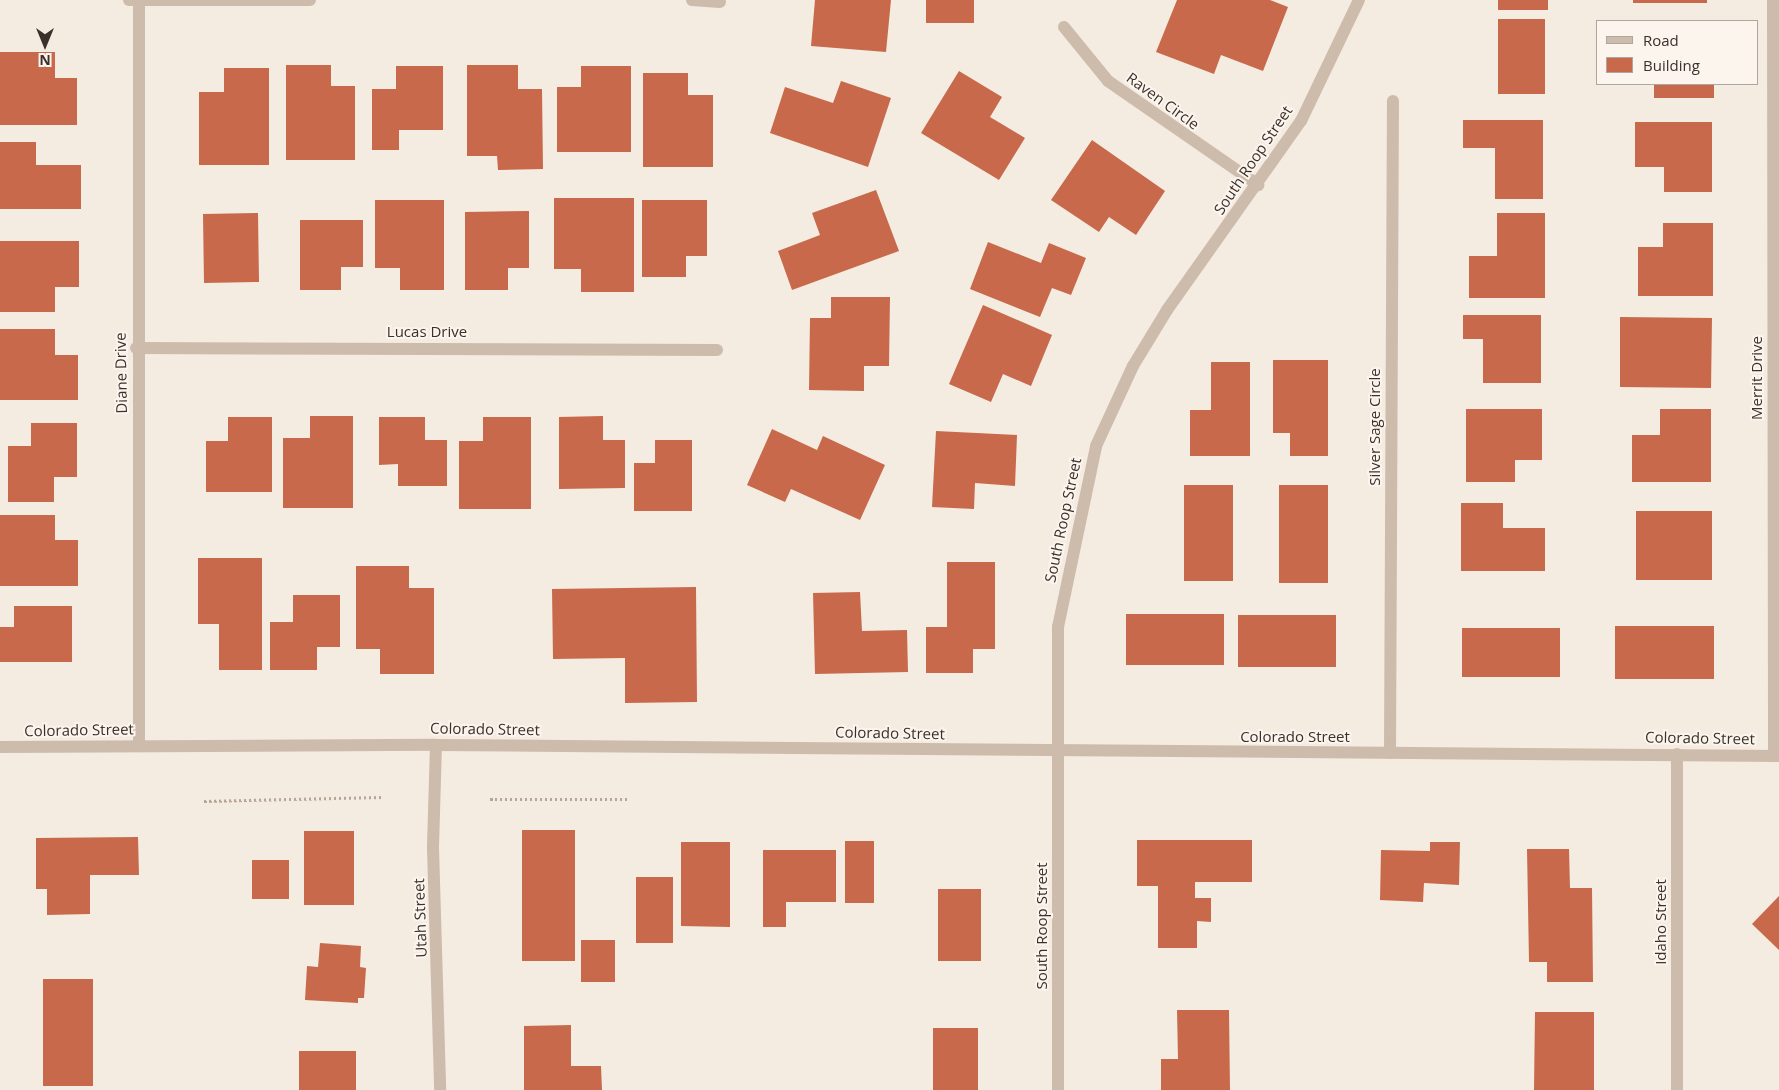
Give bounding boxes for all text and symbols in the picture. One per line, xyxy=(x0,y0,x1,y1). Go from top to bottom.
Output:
north arrow xyxy=(20,20,70,70)
legend xyxy=(1596,20,1759,85)
text: Road xyxy=(1643,30,1679,50)
text: N xyxy=(39,51,51,70)
text: Building xyxy=(1643,55,1700,75)
street label: Raven Circle xyxy=(1123,69,1203,133)
street label: South Roop Street xyxy=(1210,102,1296,218)
street label: Lucas Drive xyxy=(387,323,467,341)
street label: Diane Drive xyxy=(111,332,131,414)
street label: Merrit Drive xyxy=(1748,336,1766,420)
street label: Silver Sage Circle xyxy=(1366,368,1384,486)
street label: South Roop Street xyxy=(1041,456,1085,584)
street label: Colorado Street xyxy=(430,719,540,739)
street label: Colorado Street xyxy=(24,720,134,740)
street label: Colorado Street xyxy=(835,723,945,743)
street label: Colorado Street xyxy=(1240,728,1350,746)
street label: Colorado Street xyxy=(1645,728,1755,748)
street label: South Roop Street xyxy=(1033,862,1051,990)
street label: Utah Street xyxy=(410,878,430,958)
street label: Idaho Street xyxy=(1652,879,1670,965)

